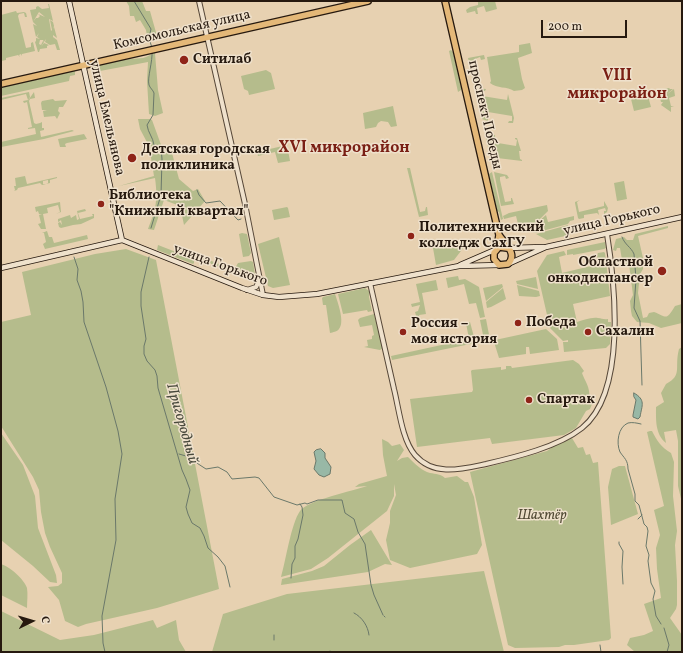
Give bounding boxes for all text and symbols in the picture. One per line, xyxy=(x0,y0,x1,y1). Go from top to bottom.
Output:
street label: Комсомольская улица xyxy=(112,7,252,55)
scale bar xyxy=(543,12,629,38)
text: 200 m xyxy=(548,19,582,35)
place label: Ситилаб xyxy=(193,52,251,68)
marker: Ситилаб xyxy=(178,54,190,66)
street label: улица Емельянова xyxy=(84,58,128,178)
street label: проспект Победы xyxy=(463,59,505,171)
district label: VIII микрорайон xyxy=(567,67,667,105)
district label: XVI микрорайон xyxy=(278,139,410,159)
place label: Детская городская поликлиника xyxy=(141,142,270,174)
marker: Детская городская поликлиника xyxy=(126,152,138,164)
place label: Библиотека "Книжный квартал" xyxy=(109,188,248,220)
marker: Библиотека "Книжный квартал" xyxy=(96,199,106,209)
street label: улица Горького xyxy=(562,202,662,240)
place label: Политехнический колледж СахГУ xyxy=(419,220,544,252)
marker: Политехнический колледж СахГУ xyxy=(406,231,416,241)
street label: улица Горького xyxy=(171,241,269,291)
place label: Областной онкодиспансер xyxy=(547,255,653,288)
marker: Областной онкодиспансер xyxy=(656,265,668,277)
place label: Победа xyxy=(526,315,576,331)
place label: Россия – моя история xyxy=(411,316,497,348)
marker: Победа xyxy=(513,318,523,328)
place label: Сахалин xyxy=(596,324,654,340)
marker: Россия – моя история xyxy=(398,327,408,337)
marker: Сахалин xyxy=(583,327,593,337)
water label: Пригородный xyxy=(161,381,201,467)
place label: Спартак xyxy=(537,392,595,408)
marker: Спартак xyxy=(524,395,534,405)
park label: Шахтёр xyxy=(517,508,567,524)
north arrow xyxy=(12,601,52,641)
text: С xyxy=(37,616,52,624)

